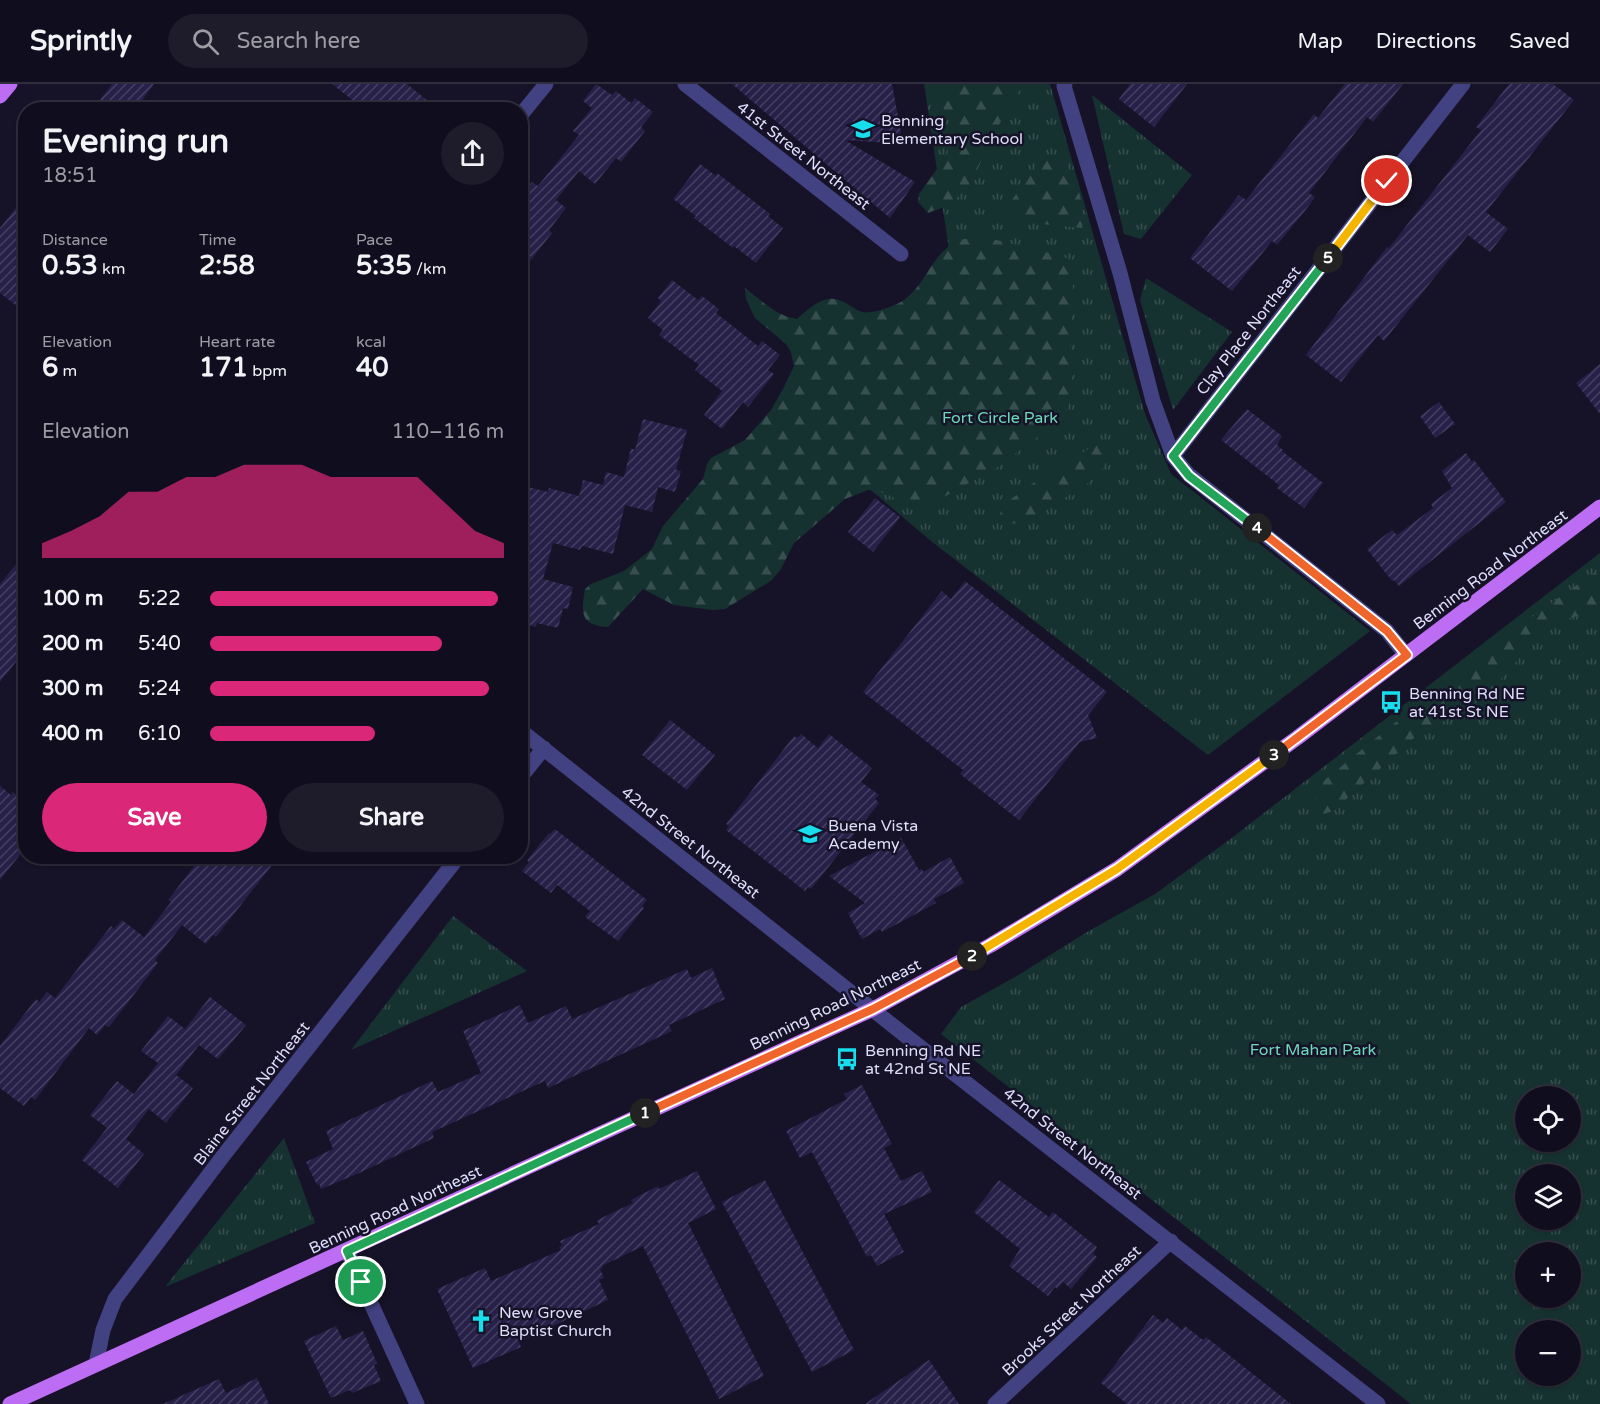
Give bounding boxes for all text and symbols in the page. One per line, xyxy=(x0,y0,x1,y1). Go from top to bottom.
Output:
search box xyxy=(168,14,588,68)
text: Sprintly xyxy=(30,24,132,58)
icon: search xyxy=(189,25,222,58)
text: Search here xyxy=(237,28,361,54)
text: Map xyxy=(1297,29,1343,54)
text: Directions xyxy=(1376,29,1476,54)
text: Saved xyxy=(1509,29,1570,54)
street label: 41st Street Northeast xyxy=(733,97,874,214)
place label: Benning Elementary School xyxy=(881,111,1023,149)
school or university icon: Benning Elementary School xyxy=(850,116,876,142)
text: Evening run xyxy=(42,122,229,161)
button: share xyxy=(441,122,504,185)
pin xyxy=(1361,155,1412,206)
text: 18:51 xyxy=(42,164,97,188)
icon: check xyxy=(1370,164,1403,197)
text: Distance xyxy=(42,230,108,250)
text: Time xyxy=(199,230,236,250)
text: Pace xyxy=(356,230,393,250)
pin: 5 xyxy=(1313,243,1343,273)
text: 5 xyxy=(1323,248,1333,268)
text: 0.53 xyxy=(42,250,98,281)
text: 2:58 xyxy=(199,250,255,281)
text: 5:35 xyxy=(356,250,412,281)
text: km xyxy=(98,259,125,279)
text: /km xyxy=(412,259,446,279)
street label: Clay Place Northeast xyxy=(1192,262,1305,399)
text: Elevation xyxy=(42,332,112,352)
text: Heart rate xyxy=(199,332,275,352)
text: kcal xyxy=(356,332,386,352)
text: 6 xyxy=(42,352,58,383)
text: 171 xyxy=(199,352,248,383)
text: 40 xyxy=(356,352,389,383)
text: m xyxy=(58,361,77,381)
text: bpm xyxy=(248,361,287,381)
park label: Fort Circle Park xyxy=(942,408,1058,428)
text: Elevation xyxy=(42,420,129,444)
text: 110–116 m xyxy=(391,420,504,444)
street label: Benning Road Northeast xyxy=(1409,505,1572,634)
pin: 4 xyxy=(1242,513,1272,543)
text: 4 xyxy=(1252,518,1262,538)
text: 100 m xyxy=(42,587,103,611)
text: 5:22 xyxy=(138,587,181,611)
text: 200 m xyxy=(42,632,103,656)
text: 5:40 xyxy=(138,632,181,656)
text: 300 m xyxy=(42,677,103,701)
text: 5:24 xyxy=(138,677,181,701)
place label: Benning Rd NE at 41st St NE xyxy=(1409,684,1525,722)
bus stop icon: Benning Rd NE at 41st St NE xyxy=(1378,689,1404,715)
text: 400 m xyxy=(42,722,103,746)
text: 6:10 xyxy=(138,722,181,746)
pin: 3 xyxy=(1259,740,1289,770)
text: 3 xyxy=(1269,745,1279,765)
button: Save xyxy=(42,783,267,852)
button: Share xyxy=(279,783,504,852)
street label: 42nd Street Northeast xyxy=(617,783,764,903)
place label: Buena Vista Academy xyxy=(828,816,918,854)
school or university icon: Buena Vista Academy xyxy=(797,821,823,847)
pin: 2 xyxy=(957,941,987,971)
text: 2 xyxy=(967,946,977,966)
street label: Benning Road Northeast xyxy=(747,955,924,1055)
street label: Blaine Street Northeast xyxy=(189,1018,314,1169)
park label: Fort Mahan Park xyxy=(1250,1040,1377,1060)
place label: Benning Rd NE at 42nd St NE xyxy=(865,1041,981,1079)
bus stop icon: Benning Rd NE at 42nd St NE xyxy=(834,1046,860,1072)
street label: 42nd Street Northeast xyxy=(999,1084,1146,1204)
map controls xyxy=(1515,1086,1581,1386)
button: locate xyxy=(1515,1086,1581,1152)
pin: 1 xyxy=(630,1098,660,1128)
text: 1 xyxy=(640,1103,650,1123)
street label: Benning Road Northeast xyxy=(306,1161,485,1259)
button: layers xyxy=(1515,1164,1581,1230)
street label: Brooks Street Northeast xyxy=(998,1241,1145,1380)
button: + xyxy=(1515,1242,1581,1308)
pin xyxy=(335,1256,386,1307)
icon: arrive xyxy=(344,1265,377,1298)
place label: New Grove Baptist Church xyxy=(499,1303,612,1341)
church icon: New Grove Baptist Church xyxy=(468,1308,494,1334)
button: − xyxy=(1515,1320,1581,1386)

